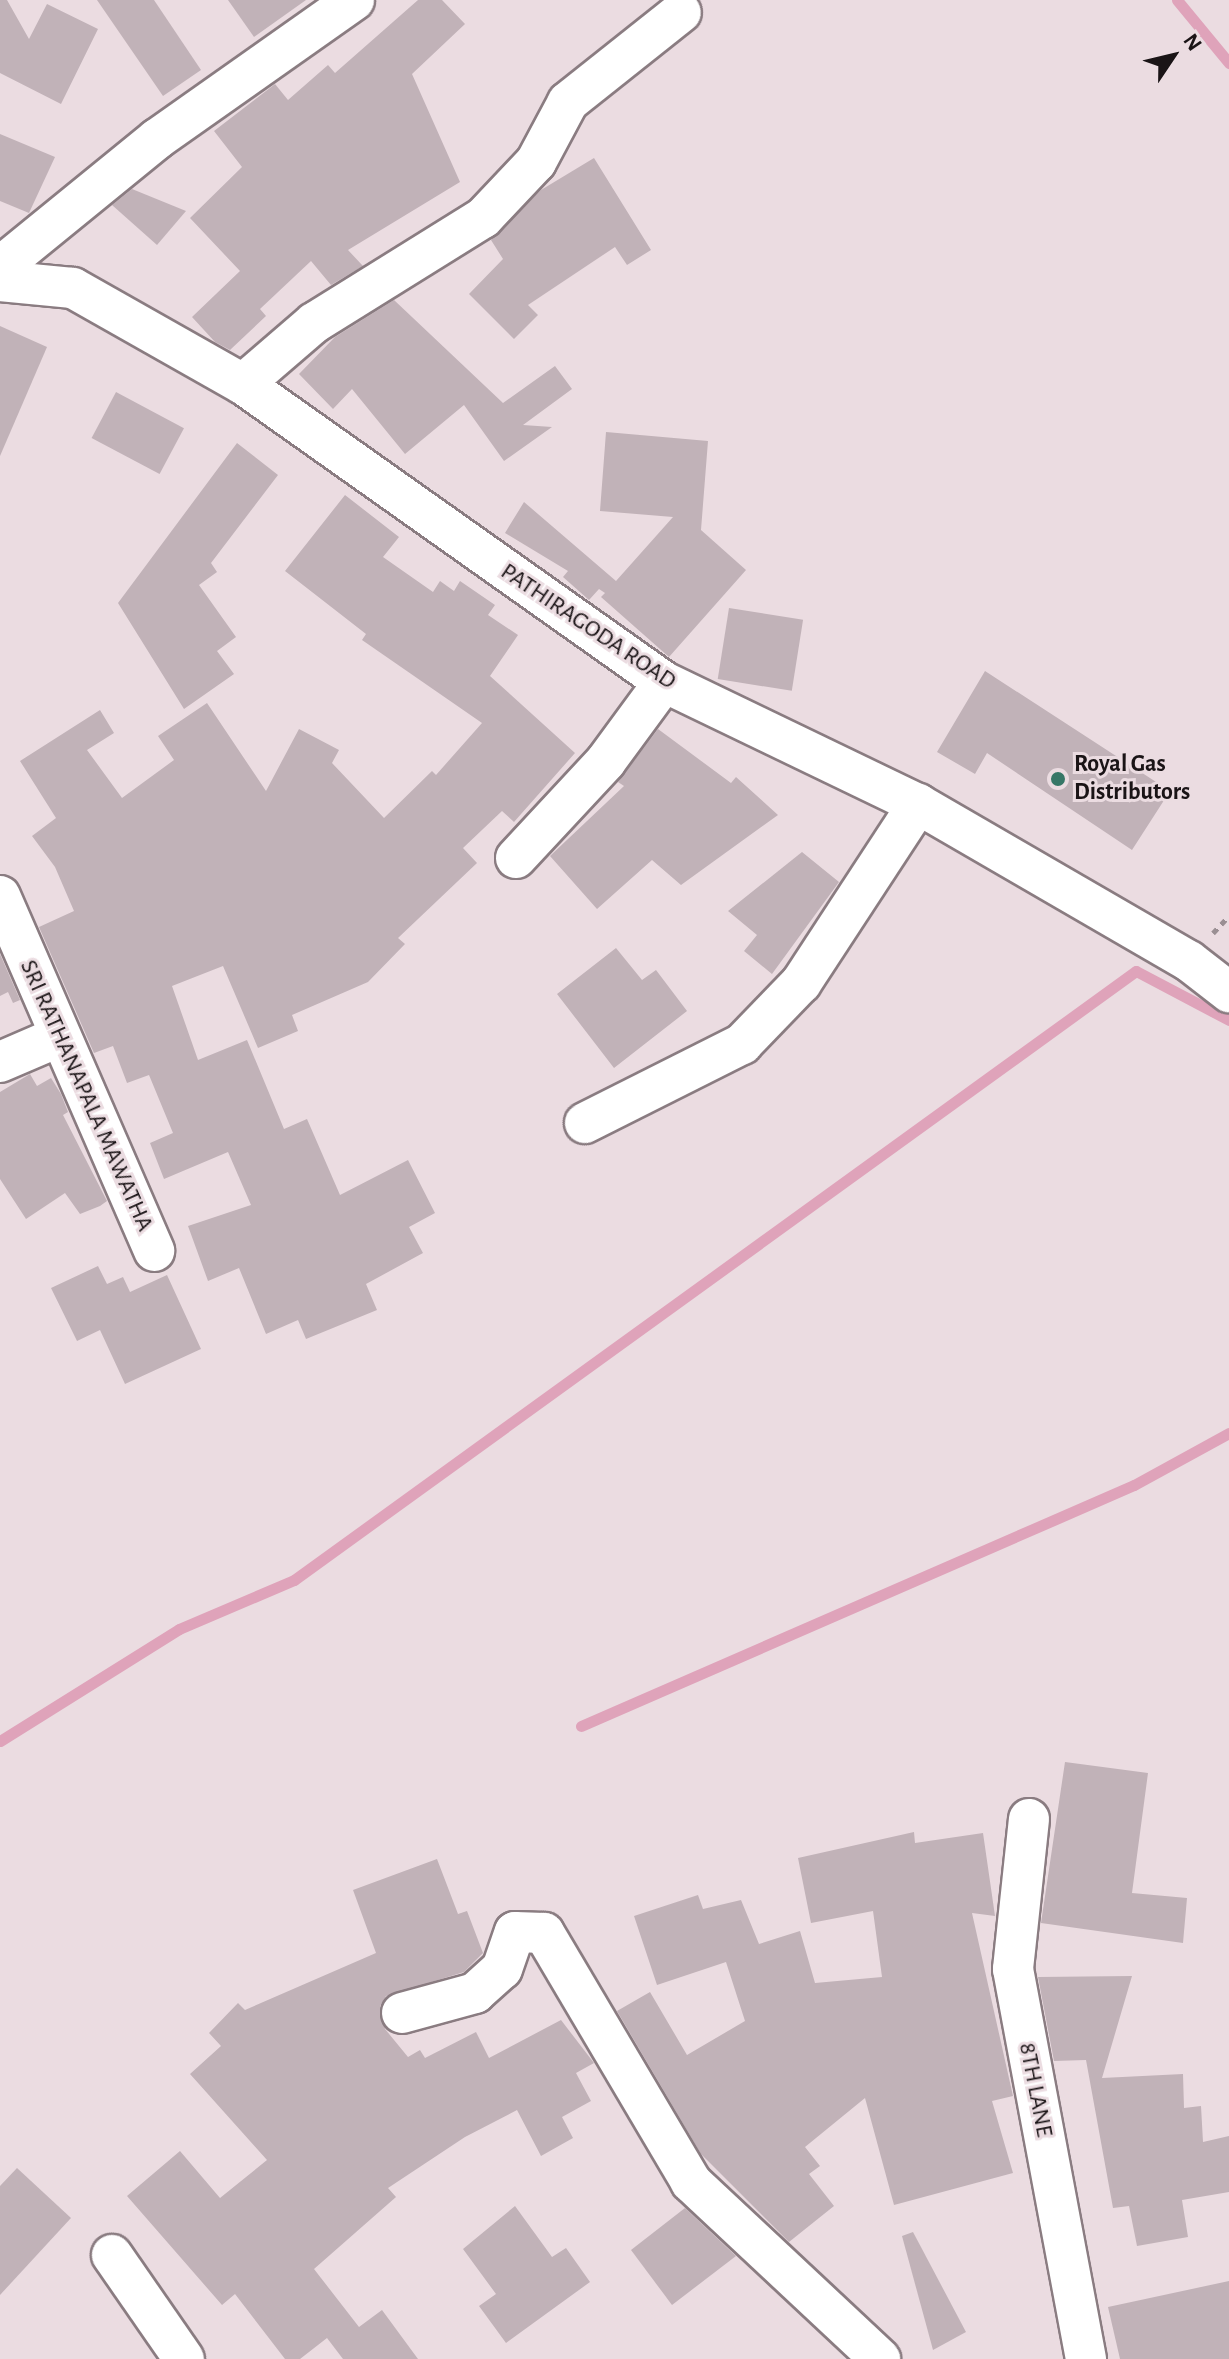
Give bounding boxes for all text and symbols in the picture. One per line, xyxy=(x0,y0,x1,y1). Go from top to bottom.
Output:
north arrow xyxy=(1133,16,1213,96)
text: N xyxy=(1179,30,1206,55)
street label: PATHIRAGODA ROAD xyxy=(495,558,681,696)
place label: Royal Gas Distributors xyxy=(1074,751,1190,807)
marker: Royal Gas Distributors xyxy=(1049,770,1067,788)
street label: SRI RATHANAPALA MAWATHA xyxy=(13,956,159,1236)
street label: 8TH LANE xyxy=(1012,2040,1058,2140)

